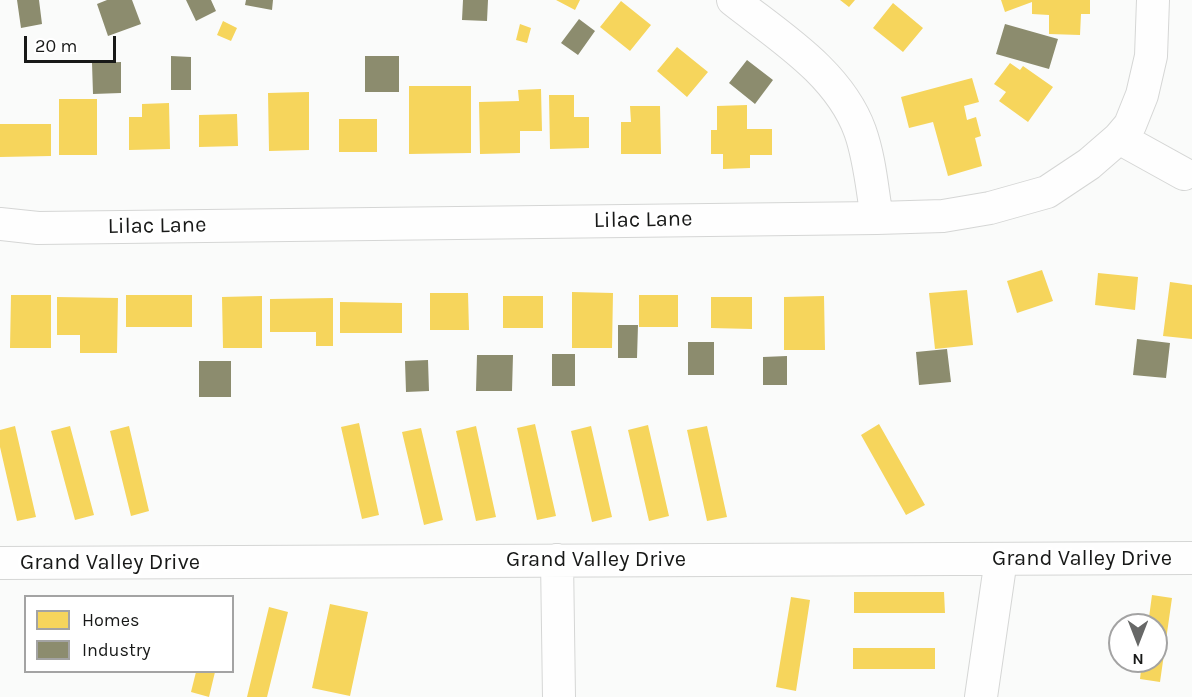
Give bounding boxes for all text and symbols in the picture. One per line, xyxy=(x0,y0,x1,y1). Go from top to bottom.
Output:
scale bar xyxy=(27,24,118,62)
text: 20 m xyxy=(35,35,77,57)
street label: Lilac Lane xyxy=(593,206,693,234)
street label: Lilac Lane xyxy=(107,212,207,240)
street label: Grand Valley Drive xyxy=(992,546,1172,572)
street label: Grand Valley Drive xyxy=(506,547,686,573)
street label: Grand Valley Drive xyxy=(20,550,200,576)
legend xyxy=(24,595,234,673)
text: Homes xyxy=(82,609,139,631)
north arrow xyxy=(1108,613,1168,673)
text: Industry xyxy=(82,639,151,661)
text: N xyxy=(1132,650,1144,669)

